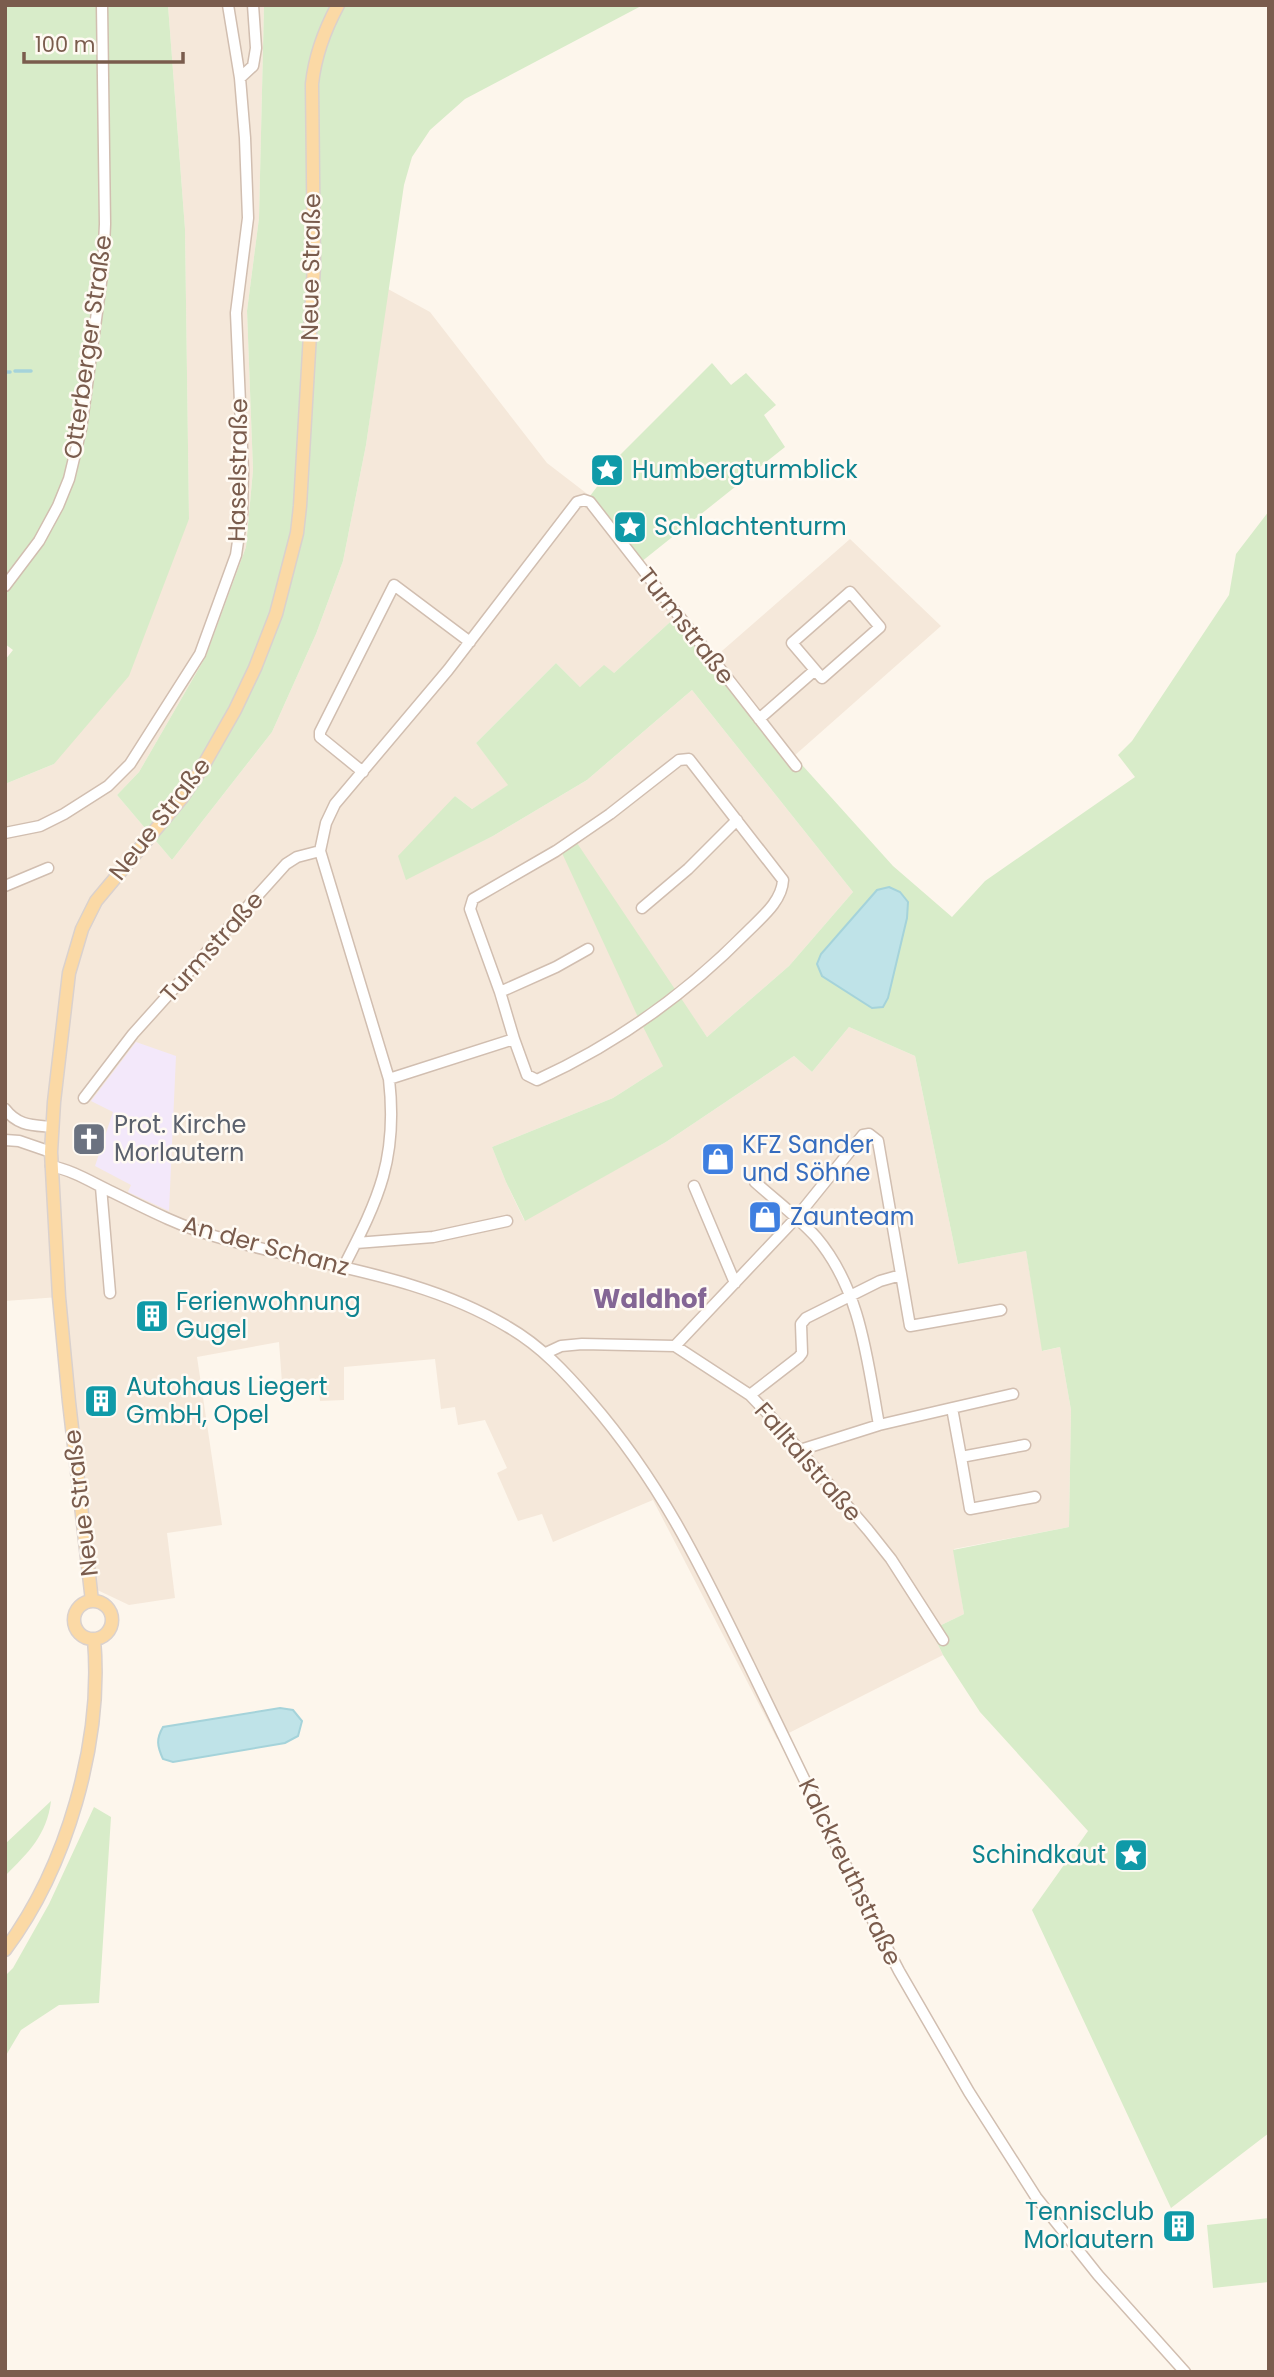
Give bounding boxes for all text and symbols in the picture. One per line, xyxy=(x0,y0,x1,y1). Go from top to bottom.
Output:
scale bar xyxy=(24,21,184,65)
text: 100 m xyxy=(35,30,95,59)
street label: Neue Straße xyxy=(293,193,328,341)
street label: Otterberger Straße xyxy=(55,233,120,461)
street label: Haselstraße xyxy=(220,398,255,542)
place icon: Humbergturmblick xyxy=(588,451,626,489)
place label: Humbergturmblick xyxy=(632,453,858,486)
place icon: Schlachtenturm xyxy=(611,508,649,546)
place label: Schlachtenturm xyxy=(654,510,847,543)
street label: Turmstraße xyxy=(630,560,742,691)
street label: Neue Straße xyxy=(101,750,218,887)
street label: Turmstraße xyxy=(153,884,271,1010)
place label: Prot. Kirche Morlautern xyxy=(114,1108,246,1169)
church icon: Prot. Kirche Morlautern xyxy=(70,1120,108,1158)
place label: KFZ Sander und Söhne xyxy=(742,1128,874,1189)
shop icon: KFZ Sander und Söhne xyxy=(699,1140,737,1178)
shop icon: Zaunteam xyxy=(746,1198,784,1236)
place label: Zaunteam xyxy=(790,1200,915,1233)
street label: An der Schanz xyxy=(179,1207,353,1284)
district label: Waldhof xyxy=(593,1281,707,1317)
place label: Ferienwohnung Gugel xyxy=(176,1285,361,1346)
building icon: Ferienwohnung Gugel xyxy=(133,1297,171,1335)
place label: Autohaus Liegert GmbH, Opel xyxy=(126,1370,327,1431)
building icon: Autohaus Liegert GmbH, Opel xyxy=(82,1382,120,1420)
street label: Falltalstraße xyxy=(747,1395,870,1529)
street label: Neue Straße xyxy=(55,1428,106,1578)
street label: Kalckreuthstraße xyxy=(791,1773,910,1971)
place icon: Schindkaut xyxy=(1112,1836,1150,1874)
place label: Schindkaut xyxy=(972,1838,1106,1871)
place label: Tennisclub Morlautern xyxy=(1024,2195,1154,2256)
building icon: Tennisclub Morlautern xyxy=(1160,2207,1198,2245)

